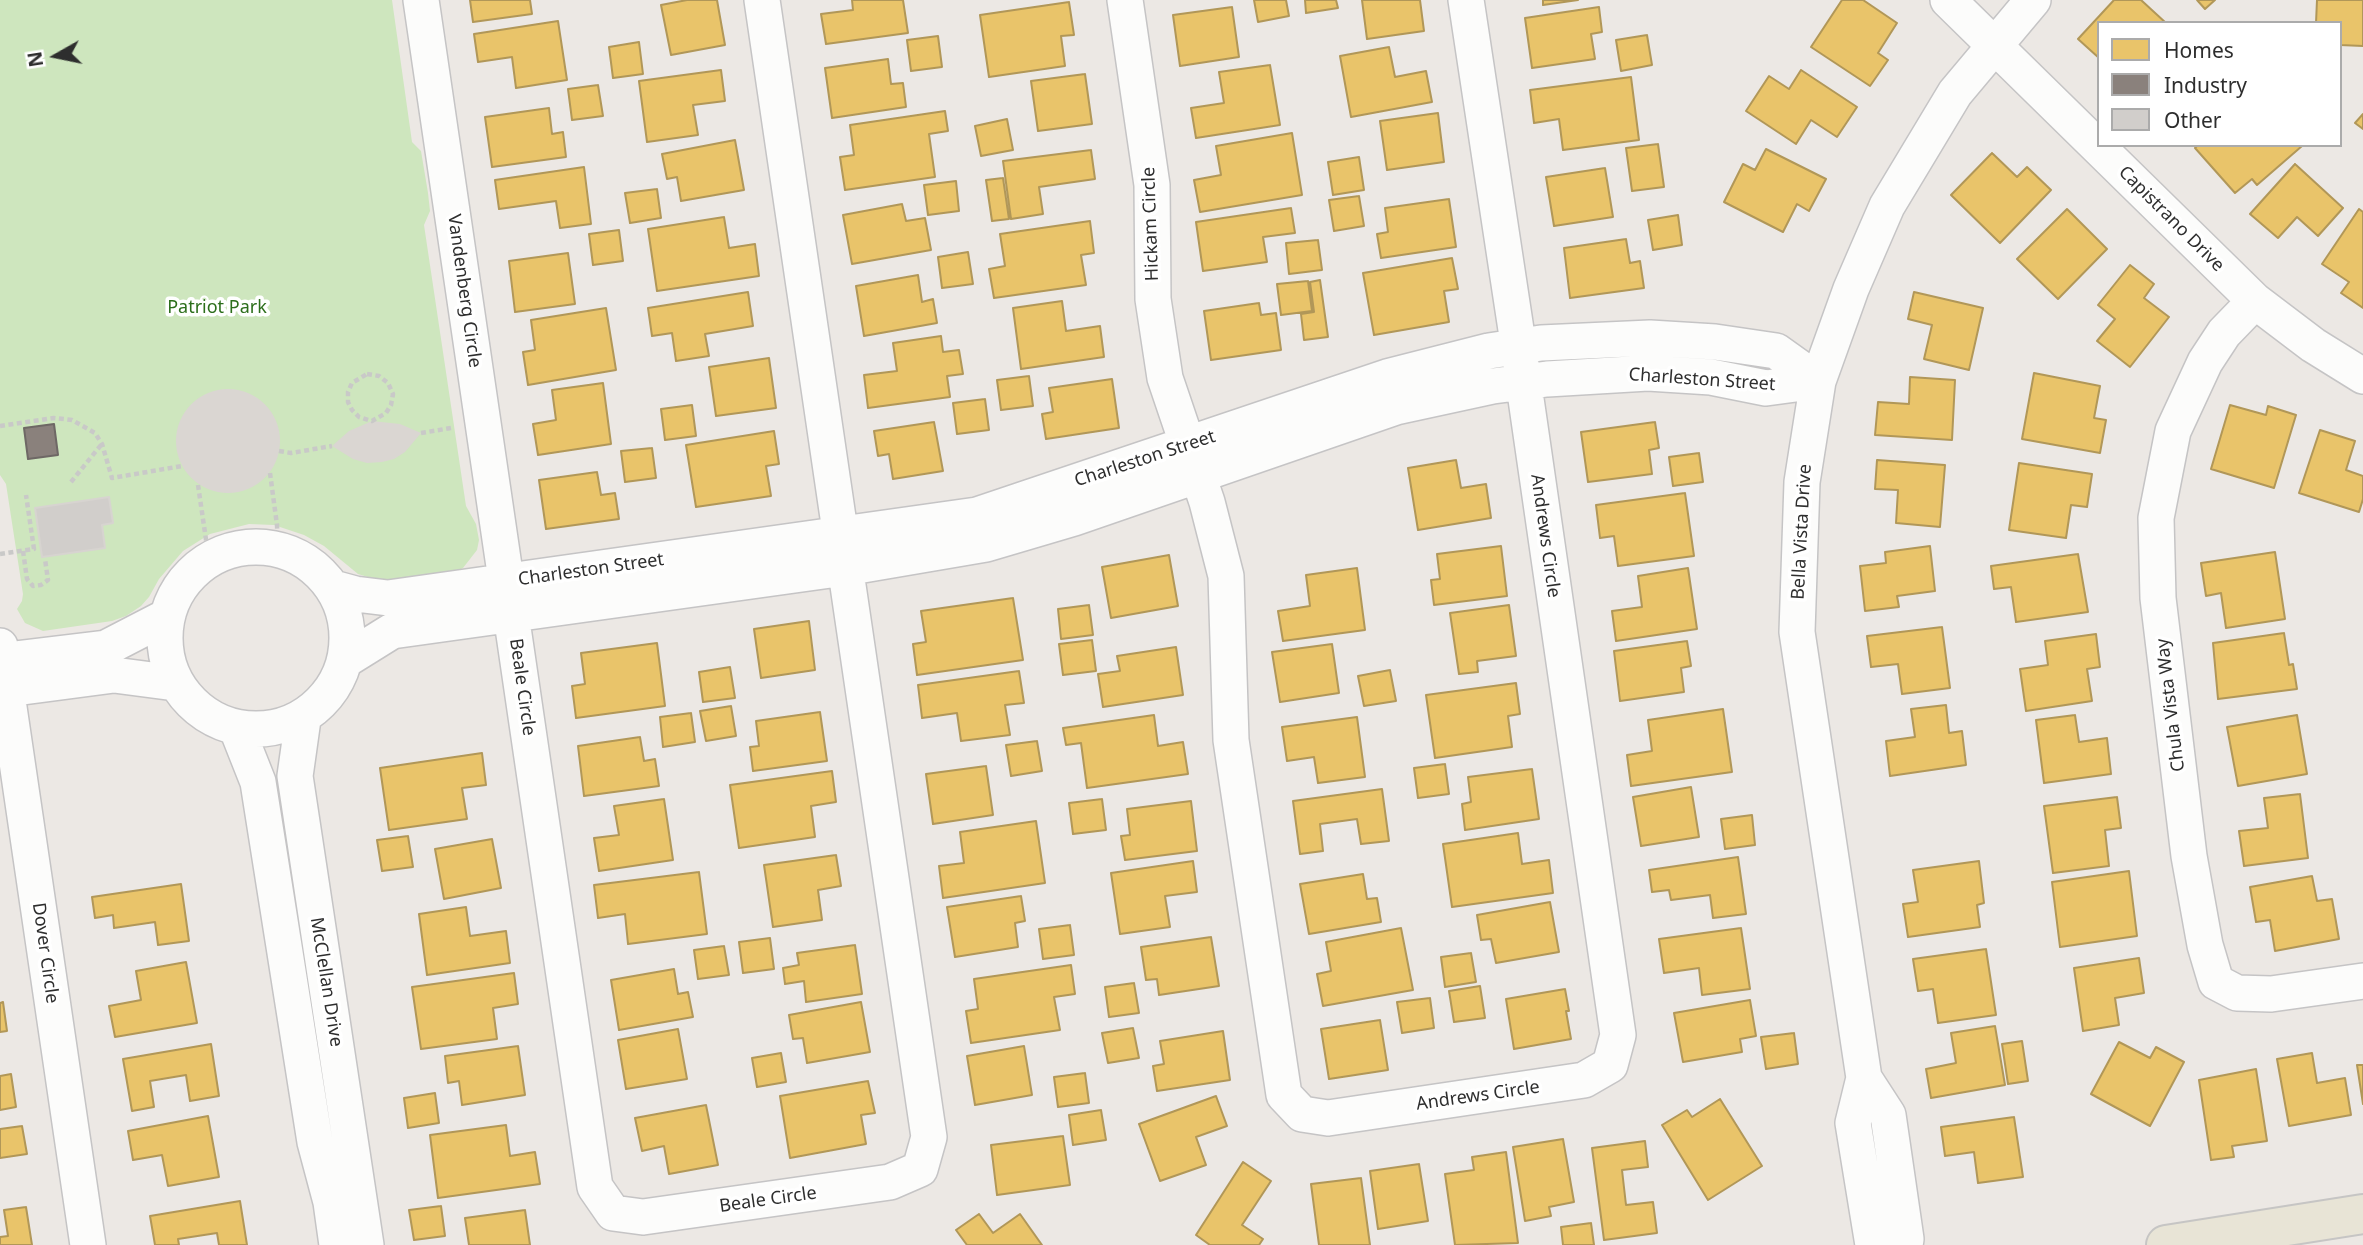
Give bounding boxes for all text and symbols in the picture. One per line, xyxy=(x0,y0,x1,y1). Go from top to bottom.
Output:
north arrow xyxy=(21,21,91,91)
legend xyxy=(2097,21,2342,147)
text: Homes xyxy=(2164,36,2234,64)
text: N xyxy=(21,50,49,69)
text: Industry xyxy=(2164,71,2247,99)
text: Other xyxy=(2164,106,2221,134)
street label: Capistrano Drive xyxy=(2114,162,2228,276)
street label: Hickam Circle xyxy=(1138,166,1164,282)
street label: Vandenberg Circle xyxy=(443,213,485,369)
park label: Patriot Park xyxy=(167,297,267,319)
street label: Charleston Street xyxy=(1628,364,1776,396)
street label: Charleston Street xyxy=(1072,426,1218,492)
street label: Bella Vista Drive xyxy=(1788,464,1816,600)
street label: Andrews Circle xyxy=(1526,473,1564,599)
street label: Charleston Street xyxy=(517,549,665,591)
street label: Beale Circle xyxy=(504,637,540,737)
street label: Chula Vista Way xyxy=(2152,637,2190,773)
street label: Dover Circle xyxy=(27,901,63,1005)
street label: McClellan Drive xyxy=(305,916,347,1048)
street label: Andrews Circle xyxy=(1415,1077,1541,1115)
street label: Beale Circle xyxy=(718,1182,818,1218)

